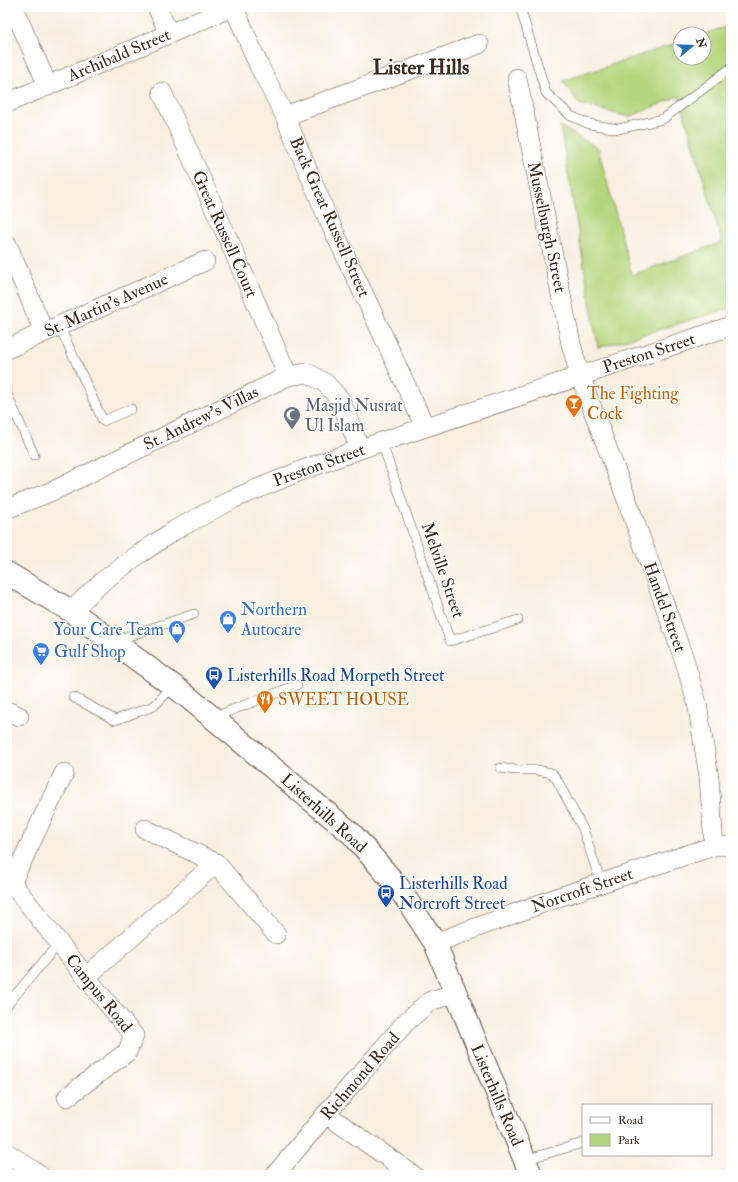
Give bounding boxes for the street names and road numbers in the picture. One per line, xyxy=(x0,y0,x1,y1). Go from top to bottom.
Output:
street label: Archibald Street xyxy=(63,24,174,87)
street label: Back Great Russell Street xyxy=(285,134,375,301)
street label: Musselburgh Street xyxy=(523,160,571,295)
street label: Great Russell Court xyxy=(188,167,263,301)
street label: St. Martin's Avenue xyxy=(41,268,171,342)
street label: Preston Street xyxy=(600,328,698,378)
street label: St. Andrew's Villas xyxy=(140,381,262,455)
street label: Preston Street xyxy=(270,439,368,491)
street label: Melville Street xyxy=(417,519,469,621)
street label: Handel Street xyxy=(639,559,691,655)
street label: Listerhills Road xyxy=(277,769,372,858)
street label: Norcroft Street xyxy=(528,863,636,917)
street label: Campus Road xyxy=(60,950,137,1038)
street label: Richmond Road xyxy=(316,1027,404,1124)
street label: Listerhills Road xyxy=(466,1041,528,1150)

